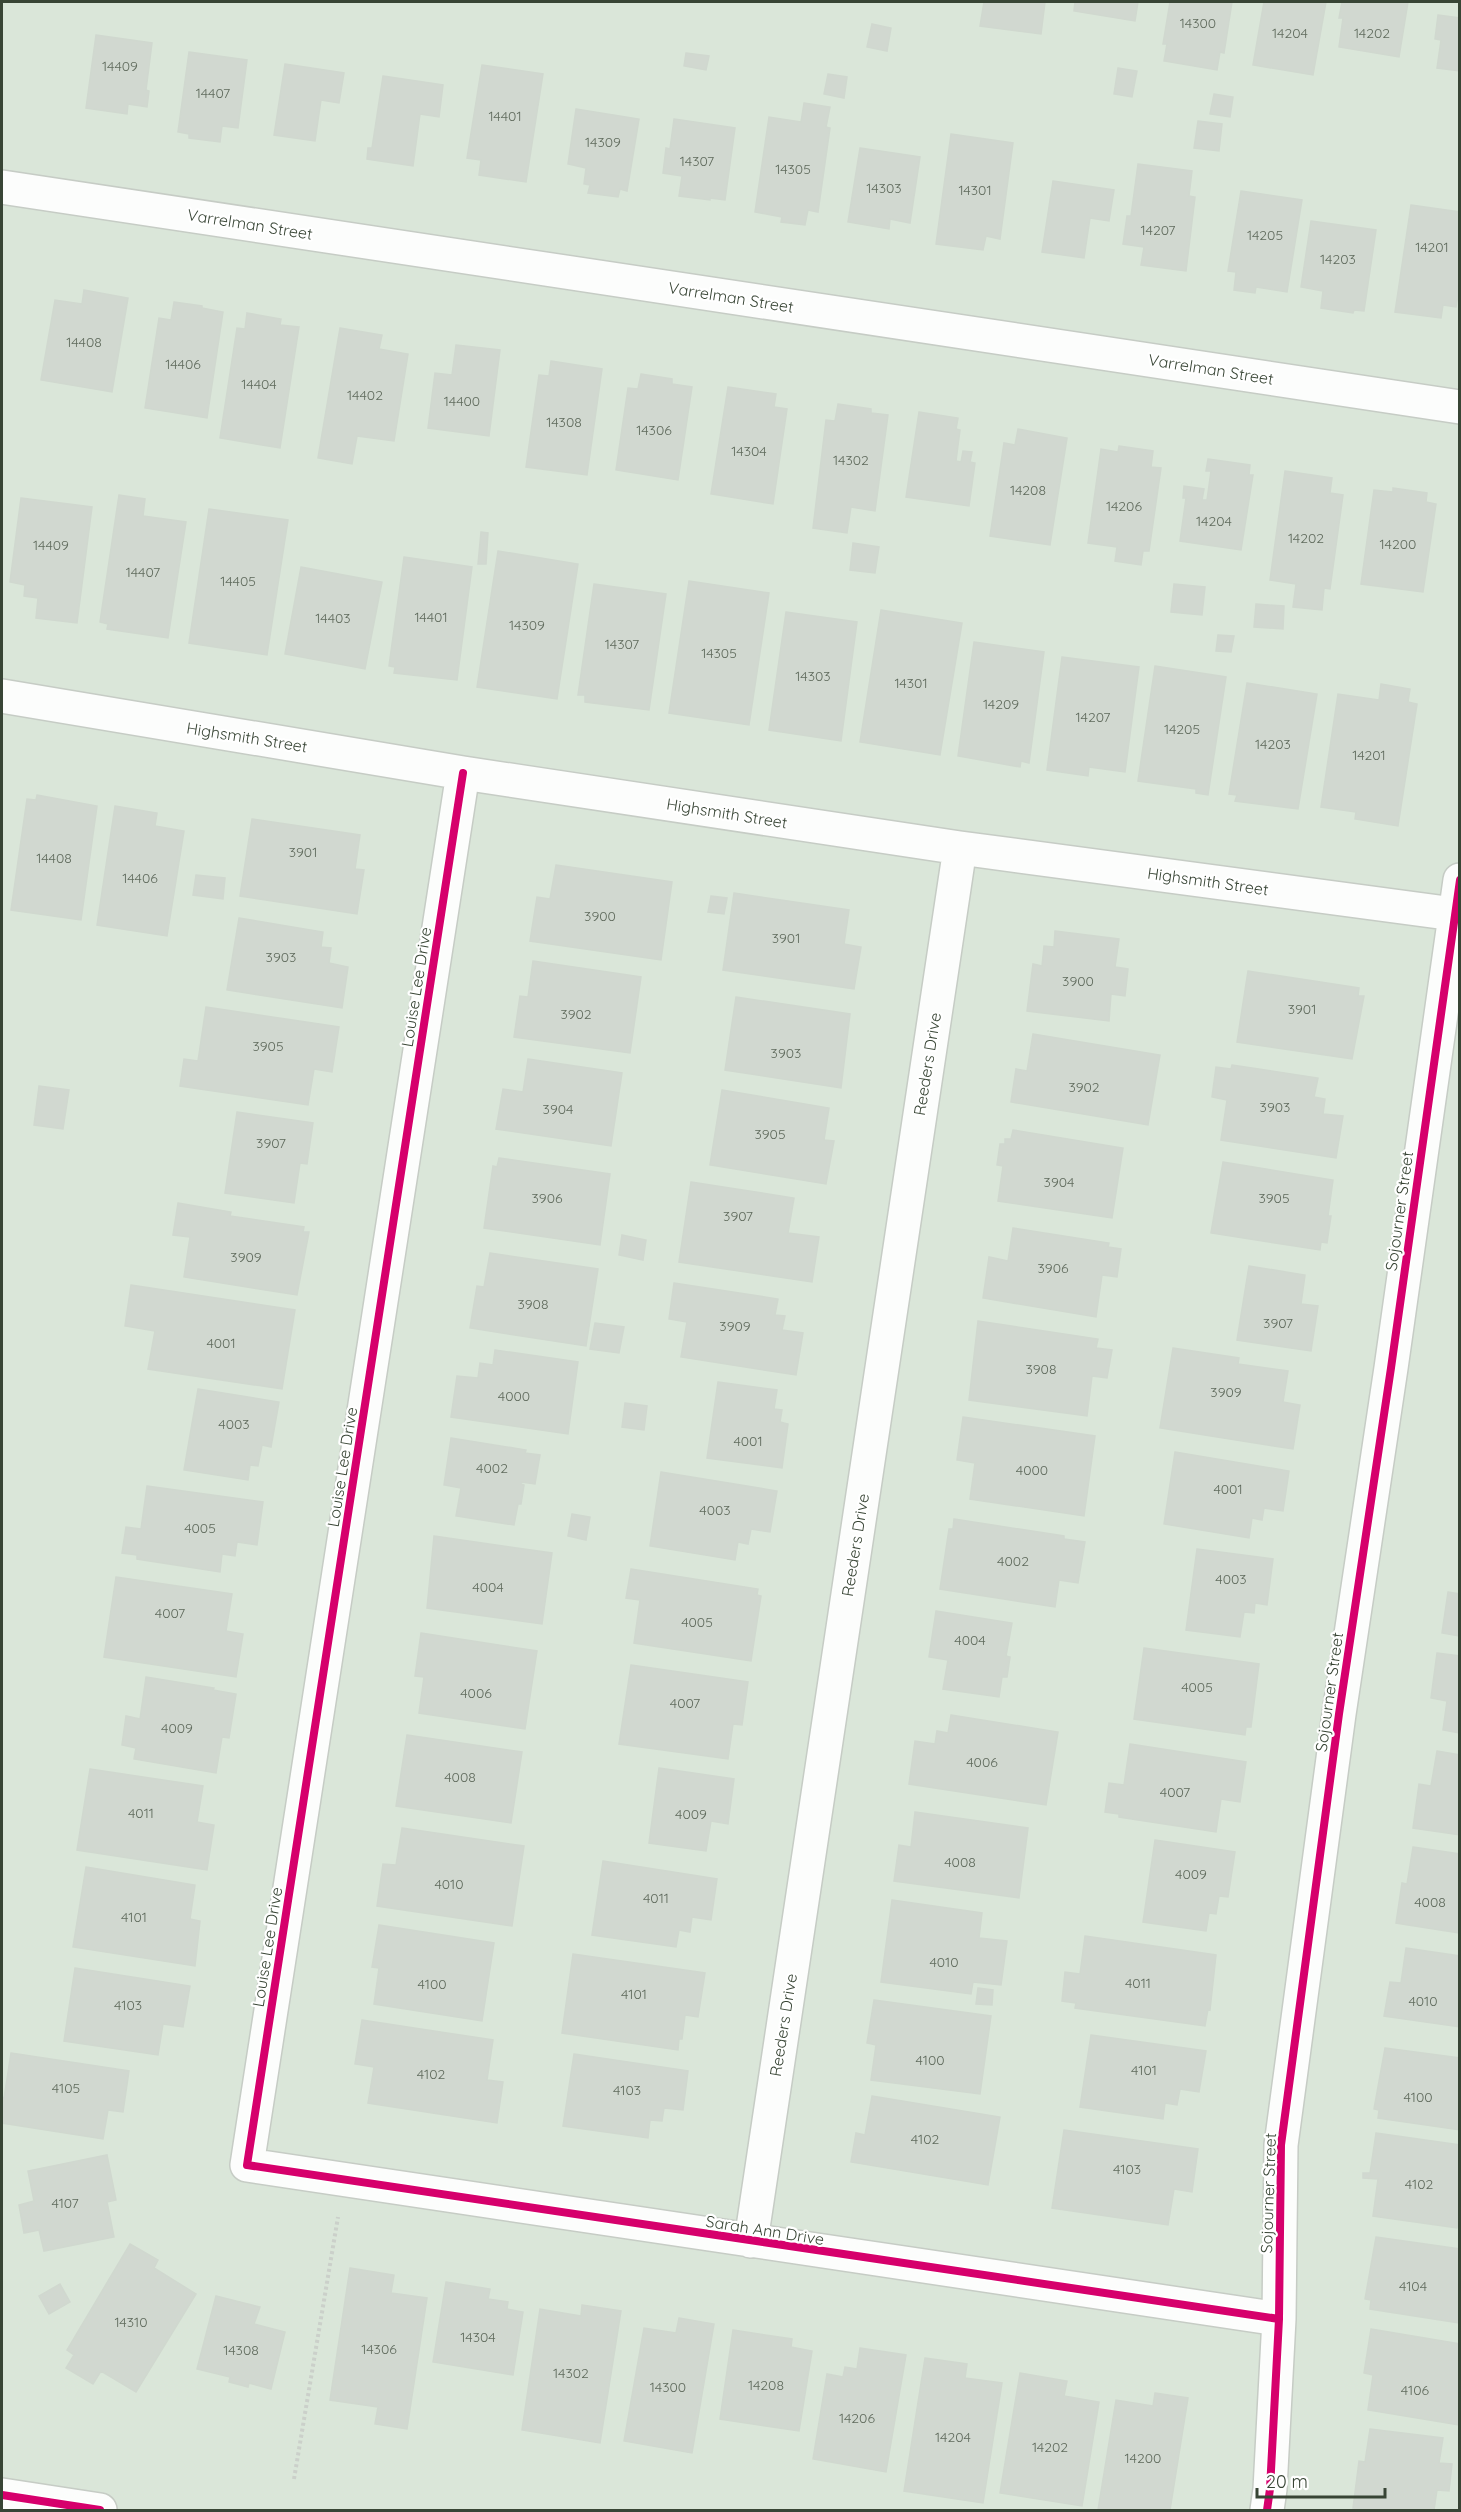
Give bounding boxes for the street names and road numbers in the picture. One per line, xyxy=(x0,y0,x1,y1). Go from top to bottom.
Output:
street label: Varrelman Street xyxy=(186,204,314,244)
street label: Varrelman Street xyxy=(667,277,795,317)
street label: Varrelman Street xyxy=(1147,349,1275,389)
street label: Highsmith Street xyxy=(185,718,309,756)
street label: Highsmith Street xyxy=(665,794,789,832)
street label: Highsmith Street xyxy=(1146,863,1270,899)
street label: Louise Lee Drive xyxy=(397,926,435,1048)
street label: Reeders Drive xyxy=(909,1011,945,1117)
street label: Sojourner Street xyxy=(1381,1150,1417,1272)
street label: Louise Lee Drive xyxy=(323,1406,361,1528)
street label: Reeders Drive xyxy=(837,1492,873,1598)
street label: Sojourner Street xyxy=(1311,1631,1347,1753)
street label: Louise Lee Drive xyxy=(248,1886,286,2008)
street label: Reeders Drive xyxy=(765,1972,801,2078)
street label: Sojourner Street xyxy=(1256,2132,1280,2254)
street label: Sarah Ann Drive xyxy=(704,2211,826,2249)

